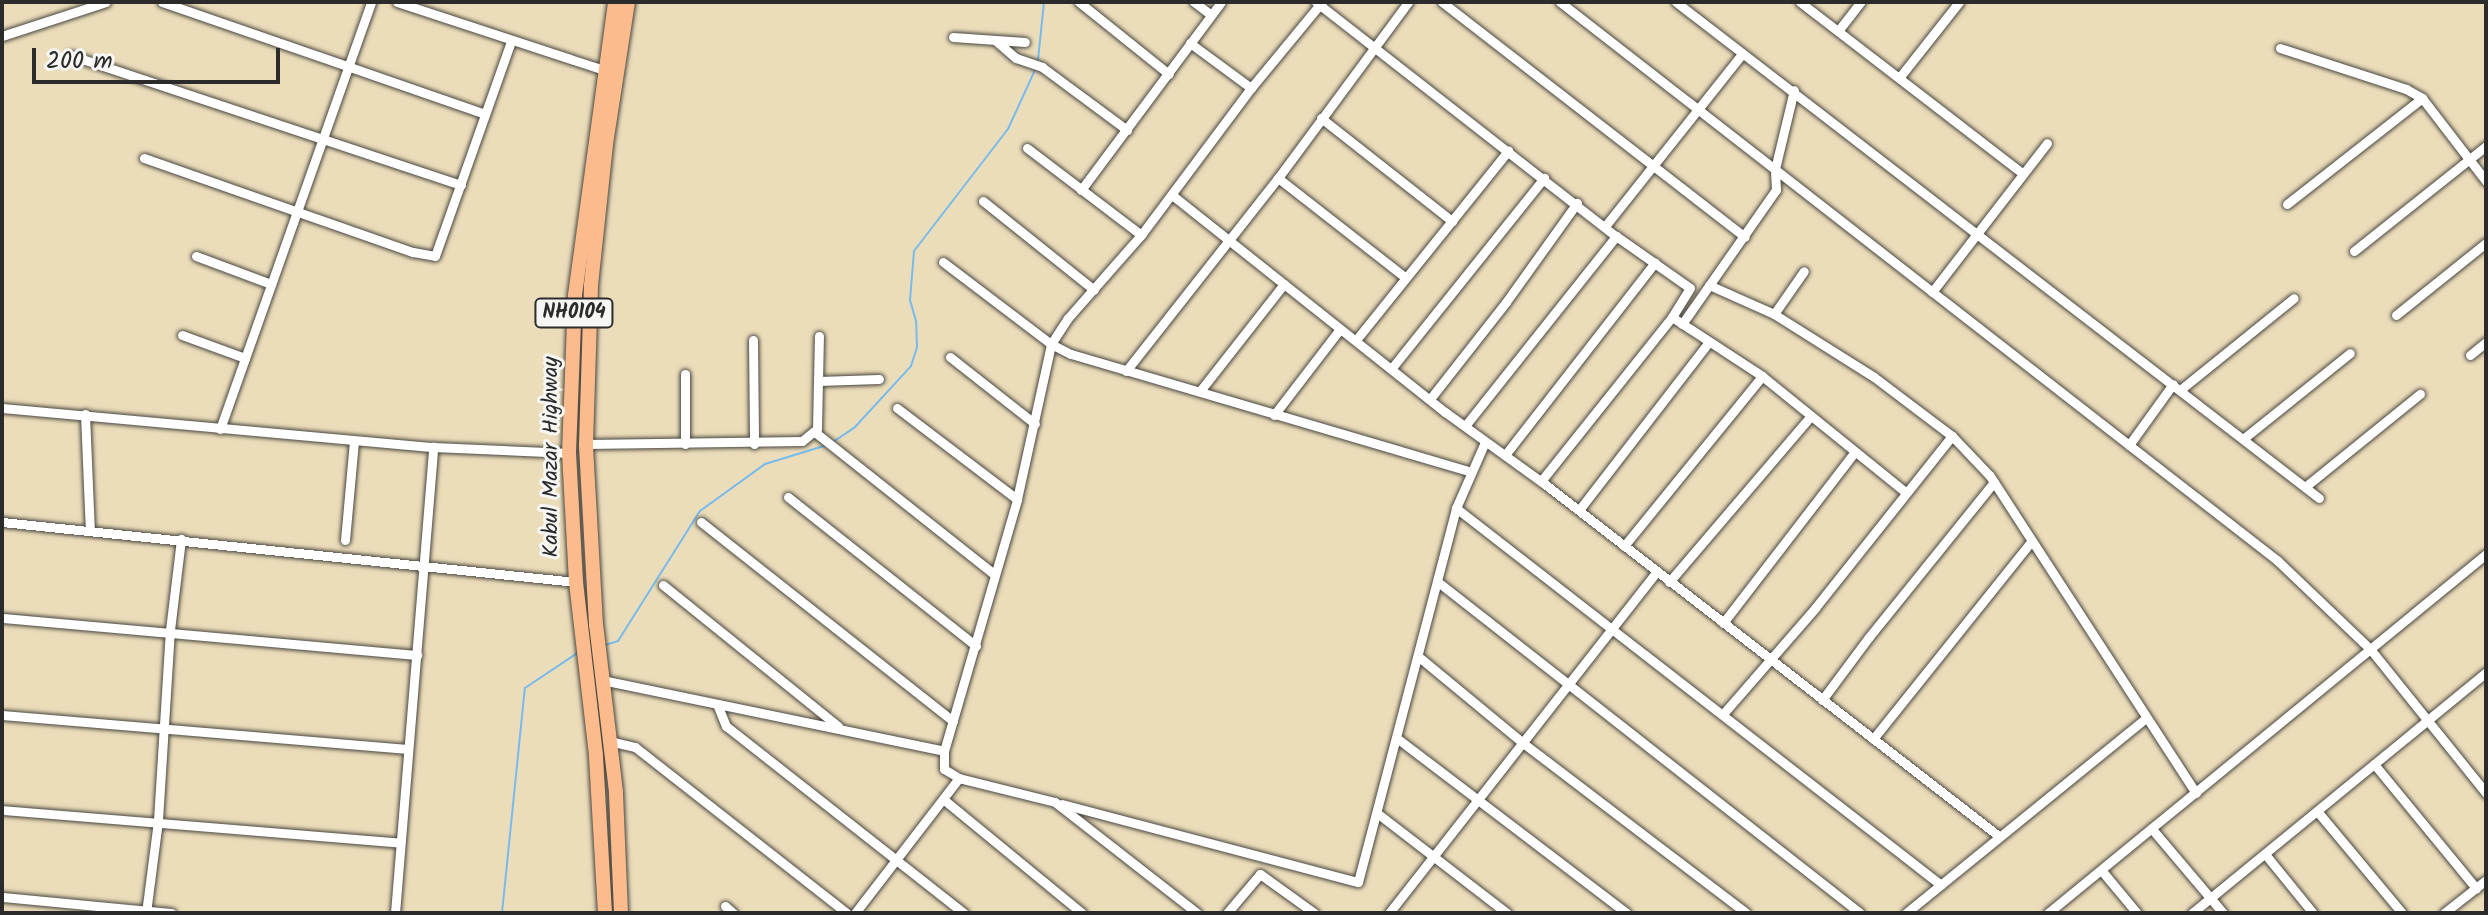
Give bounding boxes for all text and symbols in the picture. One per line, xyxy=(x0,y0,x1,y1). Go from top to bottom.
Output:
scale bar xyxy=(36,32,284,82)
text: 200 m xyxy=(46,42,113,81)
road number: NH0104 xyxy=(534,297,614,329)
street label: Kabul Mazar Highway xyxy=(539,356,565,558)

